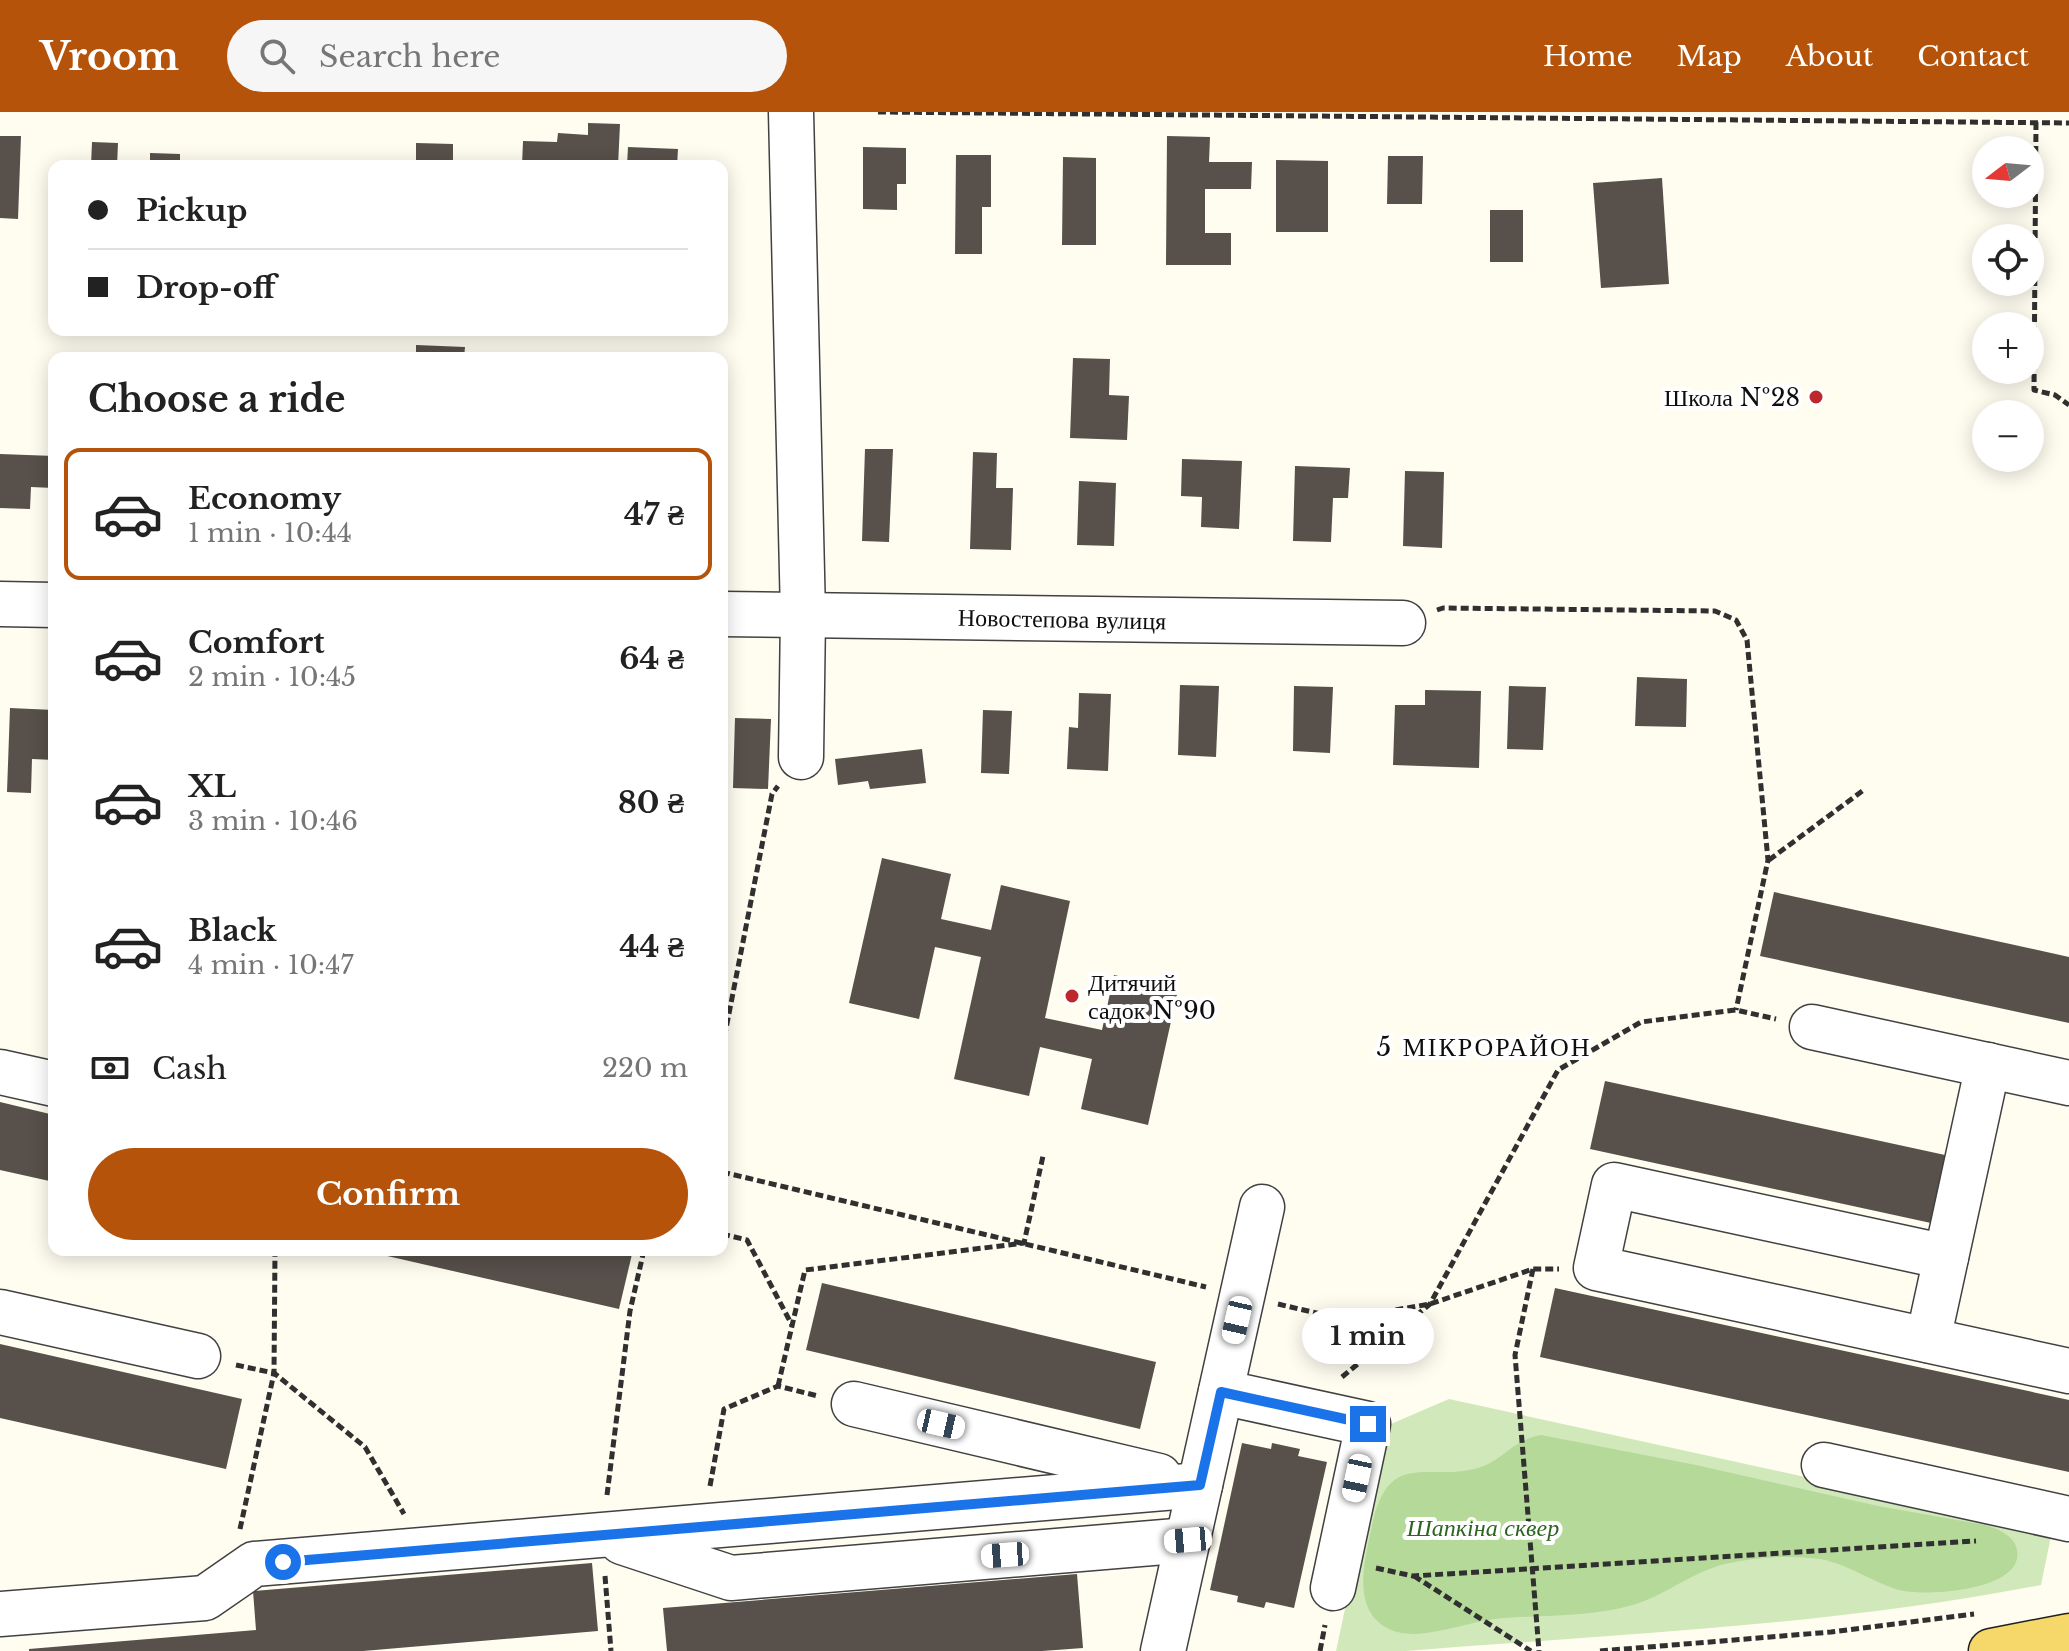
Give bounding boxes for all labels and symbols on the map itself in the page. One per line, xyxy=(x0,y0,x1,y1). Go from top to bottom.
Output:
north arrow xyxy=(1972,136,2044,208)
place label: Школа №28 xyxy=(1664,383,1800,412)
marker: Школа №28 xyxy=(1807,388,1825,406)
street label: Новостепова вулиця xyxy=(958,603,1166,635)
place label: Дитячий садок №90 xyxy=(1088,968,1216,1025)
marker: Дитячий садок №90 xyxy=(1063,987,1081,1005)
district label: 5 МІКРОРАЙОН xyxy=(1376,1031,1592,1063)
car xyxy=(1220,1294,1254,1346)
callout: 1 min xyxy=(1302,1308,1434,1364)
route end xyxy=(1350,1406,1386,1442)
car xyxy=(915,1407,967,1441)
car xyxy=(1340,1452,1374,1504)
park label: Шапкіна сквер xyxy=(1406,1513,1559,1542)
car xyxy=(1163,1526,1213,1554)
car xyxy=(980,1541,1030,1569)
route start xyxy=(265,1544,301,1580)

